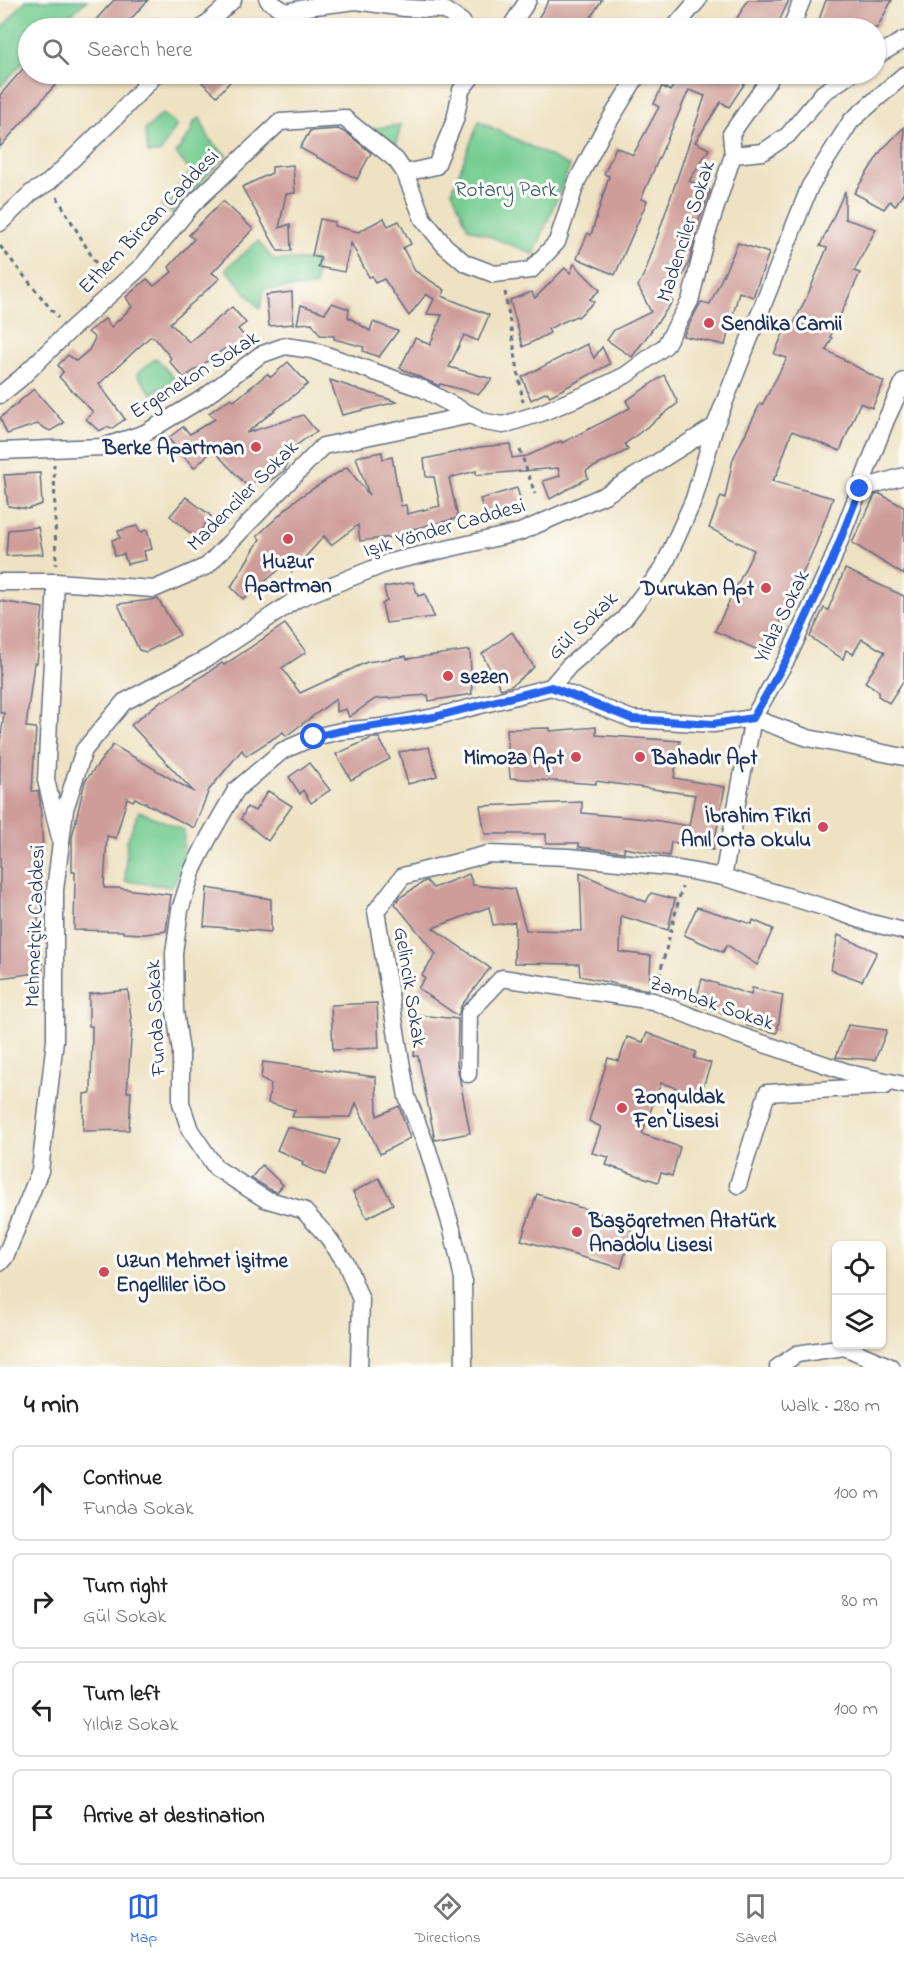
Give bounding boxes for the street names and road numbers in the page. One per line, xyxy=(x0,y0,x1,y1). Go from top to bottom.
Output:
street label: Ethem Bircan Caddesi xyxy=(72,143,227,302)
street label: Madenciler Sokak xyxy=(650,156,724,306)
street label: Ergenekon Sokak xyxy=(125,324,267,429)
street label: Madenciler Sokak xyxy=(181,433,307,559)
street label: Işık Yönder Caddesi xyxy=(360,491,529,566)
street label: Yıldız Sokak xyxy=(747,565,819,668)
street label: Gül Sokak xyxy=(542,585,626,668)
street label: Mehmetçik Caddesi xyxy=(18,844,54,1008)
street label: Gelincik Sokak xyxy=(385,925,433,1050)
street label: Funda Sokak xyxy=(139,958,175,1078)
street label: Zambak Sokak xyxy=(645,969,778,1039)

